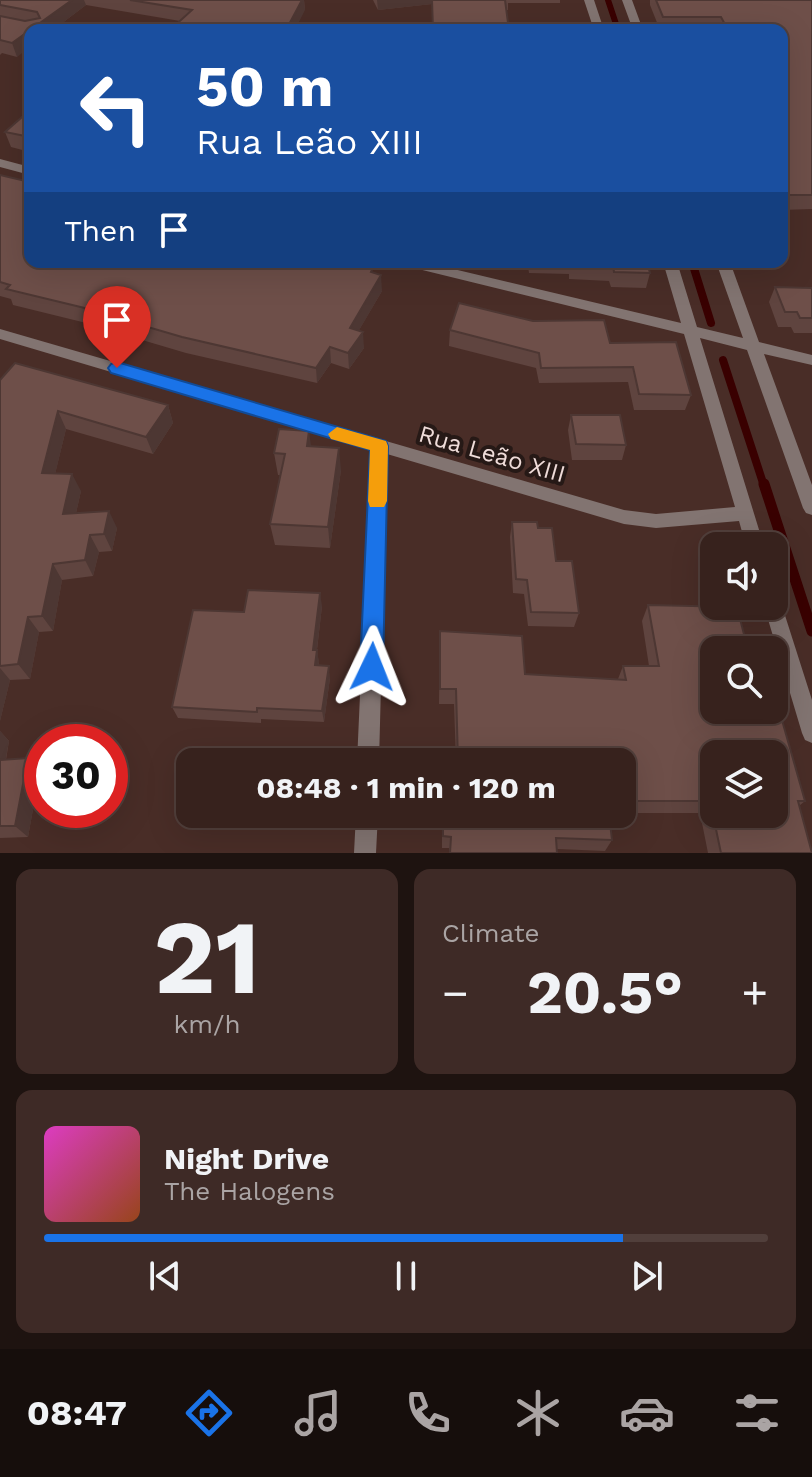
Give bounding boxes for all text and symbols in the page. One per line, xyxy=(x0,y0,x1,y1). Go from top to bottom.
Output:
text: 50 m xyxy=(196,54,333,120)
icon: left xyxy=(64,56,168,160)
text: Rua Leão XIII xyxy=(196,121,423,163)
icon: arrive xyxy=(152,208,196,252)
text: Then xyxy=(64,213,136,248)
pin xyxy=(83,286,151,368)
icon: arrive xyxy=(95,298,139,342)
street label: Rua Leão XIII xyxy=(415,420,569,488)
map controls xyxy=(700,532,788,828)
button: sound xyxy=(700,532,788,620)
position arrow xyxy=(330,625,414,709)
button: search xyxy=(700,636,788,724)
speed limit sign: 30 xyxy=(24,724,128,828)
button: layers xyxy=(700,740,788,828)
text: 08:48 · 1 min · 120 m xyxy=(256,770,556,805)
text: 21 xyxy=(154,896,260,1018)
text: Climate xyxy=(442,918,540,948)
text: 20.5° xyxy=(527,957,683,1028)
text: − xyxy=(442,967,469,1019)
text: + xyxy=(741,967,768,1019)
text: km/h xyxy=(174,1009,240,1039)
text: Night Drive xyxy=(164,1141,329,1176)
text: The Halogens xyxy=(164,1176,335,1206)
icon: previous xyxy=(143,1254,187,1298)
icon: pause xyxy=(384,1254,428,1298)
icon: next xyxy=(625,1254,669,1298)
icon: directions xyxy=(181,1385,237,1441)
icon: music xyxy=(290,1385,346,1441)
icon: phone xyxy=(400,1385,456,1441)
icon: climate xyxy=(510,1385,566,1441)
icon: car xyxy=(619,1385,675,1441)
icon: filters xyxy=(729,1385,785,1441)
text: 08:47 xyxy=(27,1392,127,1434)

